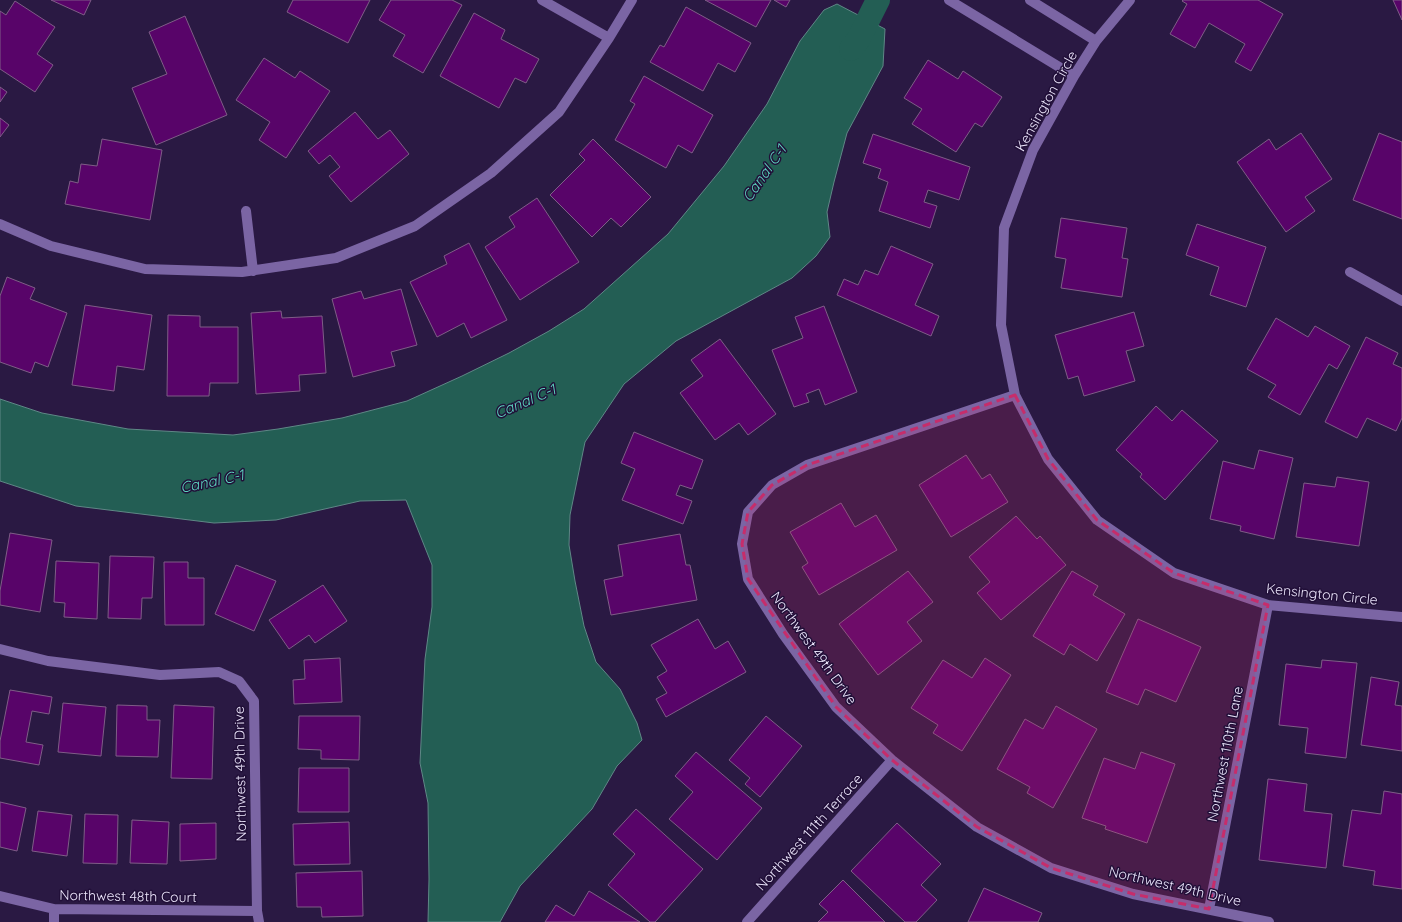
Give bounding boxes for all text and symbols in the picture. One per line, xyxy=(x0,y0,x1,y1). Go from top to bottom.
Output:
street label: Kensington Circle xyxy=(1011,48,1081,154)
water label: Canal C-1 xyxy=(738,140,791,205)
water label: Canal C-1 xyxy=(492,379,560,422)
water label: Canal C-1 xyxy=(178,465,247,497)
street label: Kensington Circle xyxy=(1265,579,1379,609)
street label: Northwest 49th Drive xyxy=(767,588,861,708)
street label: Northwest 110th Lane xyxy=(1203,685,1247,823)
street label: Northwest 49th Drive xyxy=(230,706,250,842)
street label: Northwest 111th Terrace xyxy=(752,770,866,894)
street label: Northwest 49th Drive xyxy=(1107,862,1243,910)
street label: Northwest 48th Court xyxy=(59,886,197,906)

